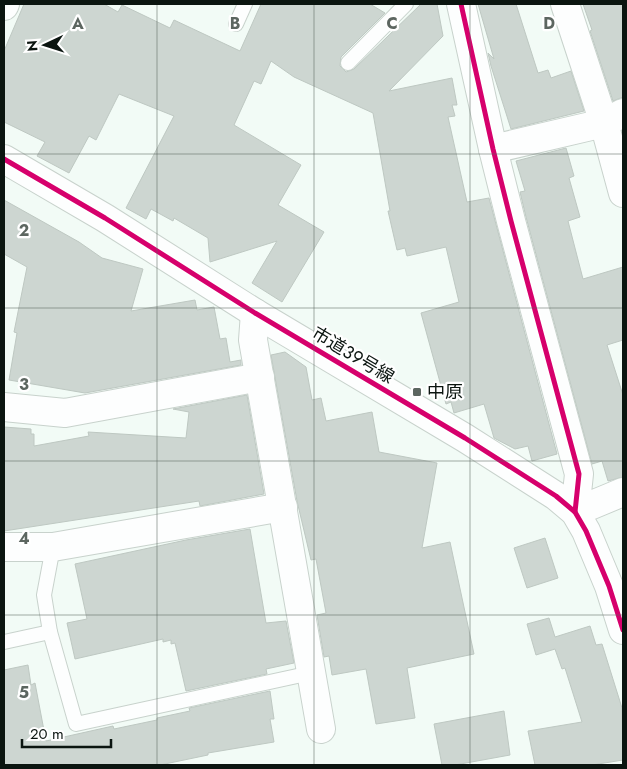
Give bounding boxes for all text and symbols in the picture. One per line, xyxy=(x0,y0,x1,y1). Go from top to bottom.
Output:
text: A xyxy=(71,12,84,35)
text: B xyxy=(230,12,240,35)
text: C xyxy=(386,12,398,35)
text: D xyxy=(543,12,555,35)
north arrow xyxy=(20,20,70,70)
text: N xyxy=(22,40,42,52)
text: 2 xyxy=(19,219,29,242)
street label: 市道39号線 xyxy=(307,320,399,390)
text: 3 xyxy=(19,373,29,396)
place label: 中原 xyxy=(427,379,463,405)
marker: 中原 xyxy=(411,386,423,398)
text: 4 xyxy=(18,527,30,550)
text: 5 xyxy=(19,681,29,704)
scale bar xyxy=(22,716,111,748)
text: 20 m xyxy=(30,723,64,745)

